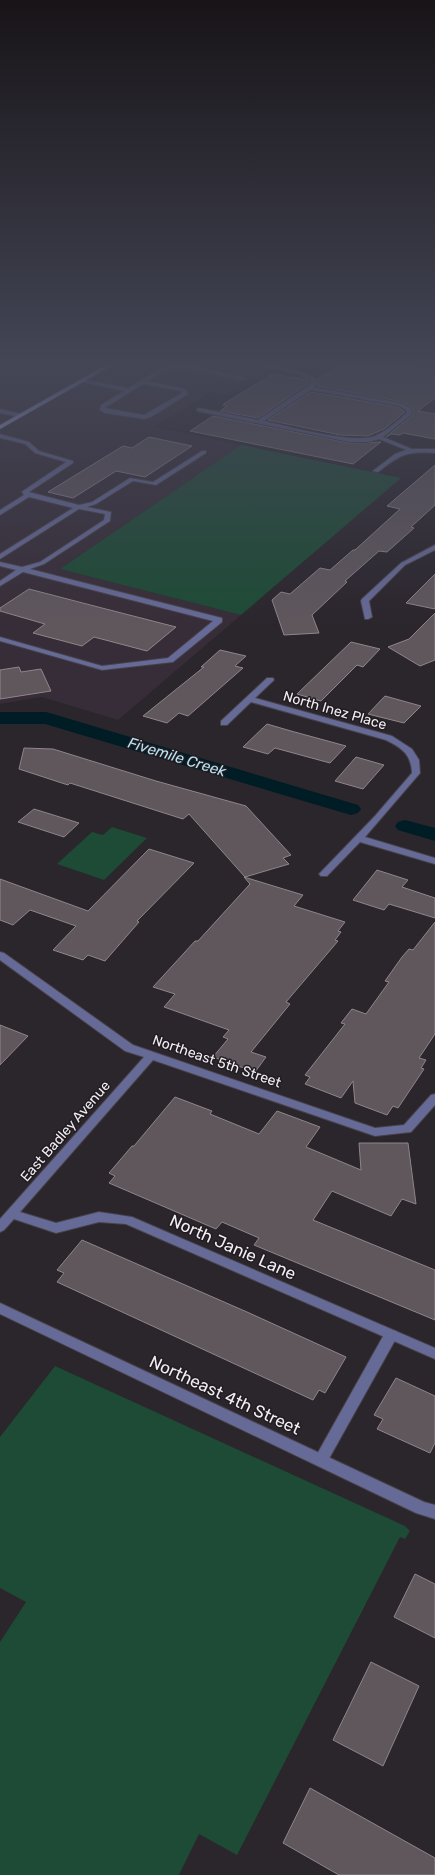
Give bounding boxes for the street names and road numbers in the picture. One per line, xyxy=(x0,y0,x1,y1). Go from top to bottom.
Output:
street label: North Inez Place xyxy=(281,688,389,733)
street label: Northeast 5th Street xyxy=(150,1031,284,1092)
street label: East Badley Avenue xyxy=(17,1077,114,1185)
street label: North Janie Lane xyxy=(167,1210,299,1284)
street label: Northeast 4th Street xyxy=(146,1351,304,1439)

